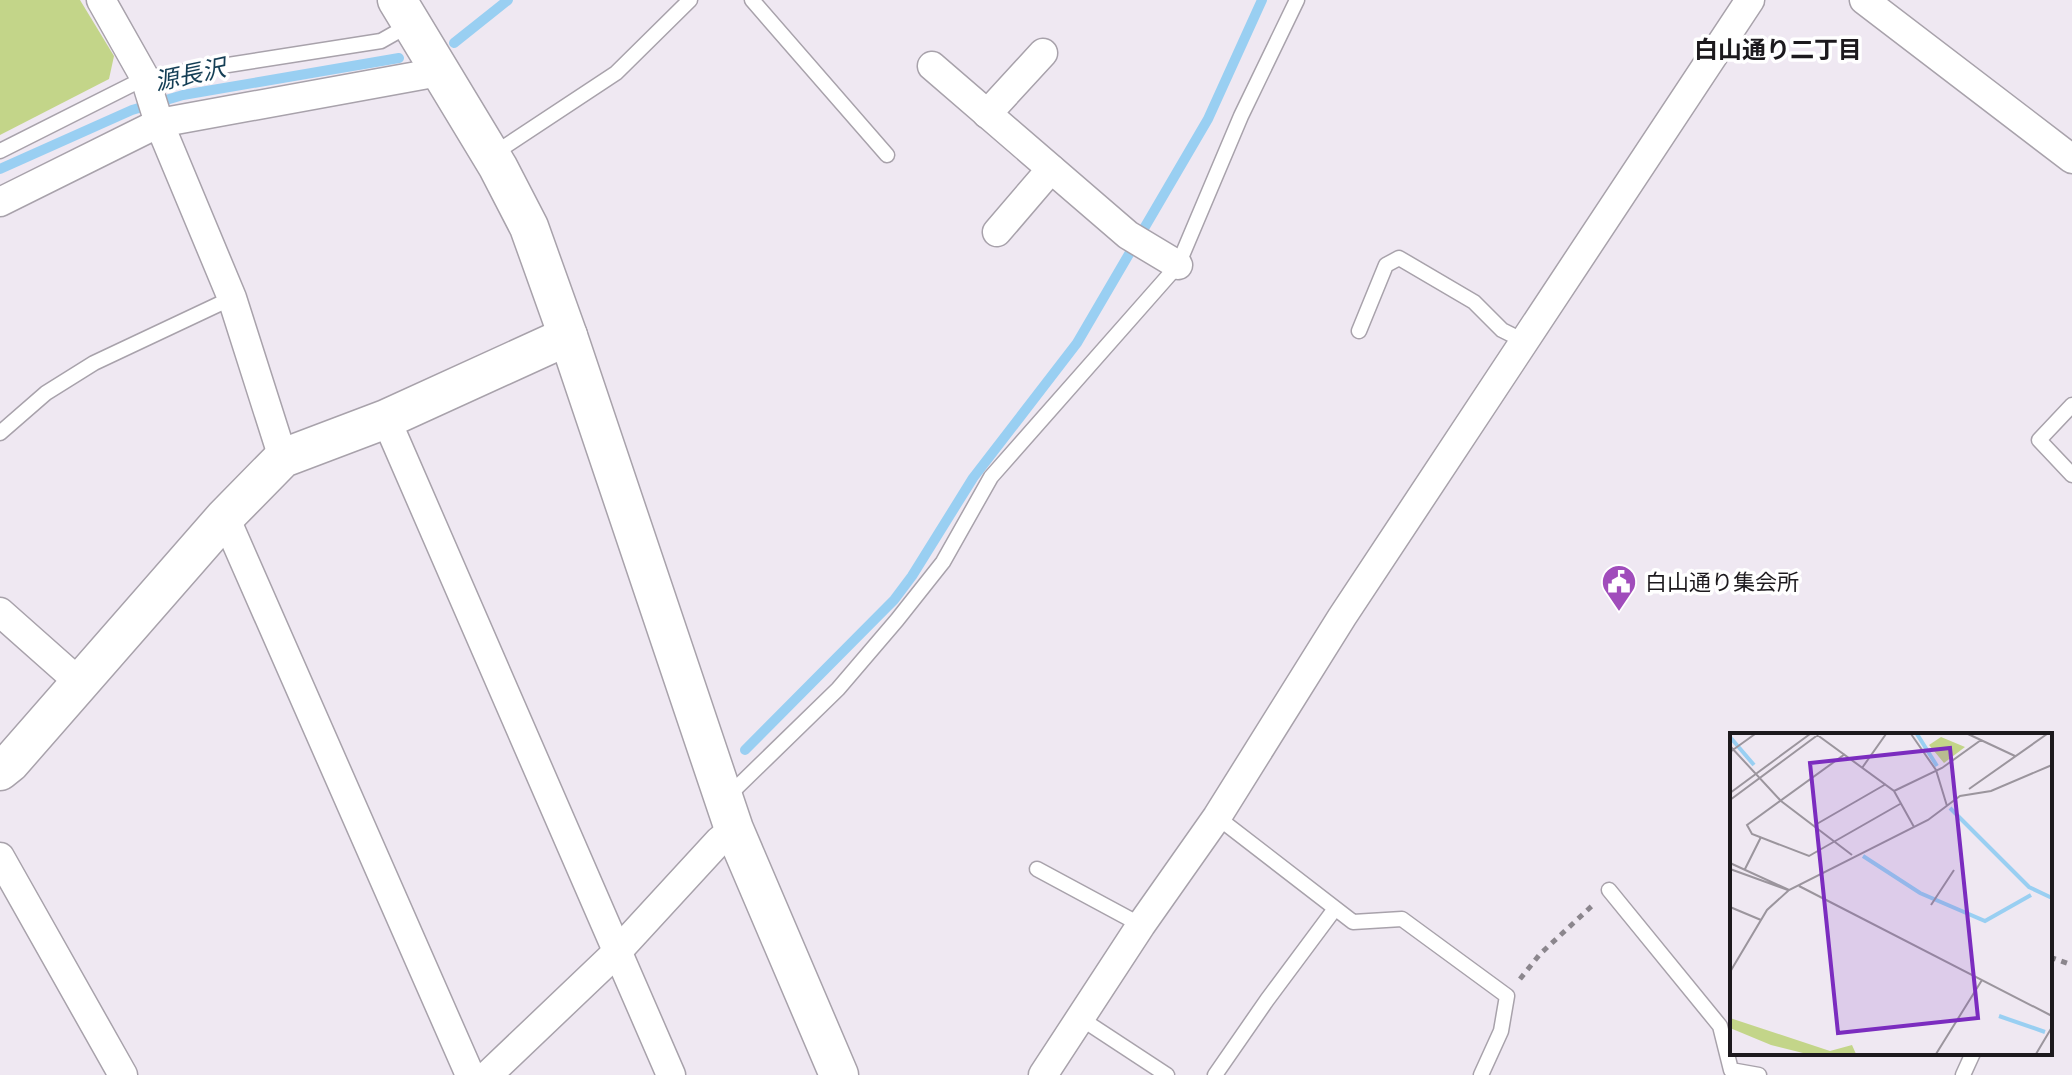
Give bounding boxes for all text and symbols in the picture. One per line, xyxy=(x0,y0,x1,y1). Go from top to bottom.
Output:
district label: 白山通り二丁目 xyxy=(1694,35,1862,64)
water label: 源長沢 xyxy=(152,52,231,96)
public building icon: 白山通り集会所 xyxy=(1600,563,1638,613)
place label: 白山通り集会所 xyxy=(1645,569,1799,596)
inset map xyxy=(1730,733,2052,1055)

